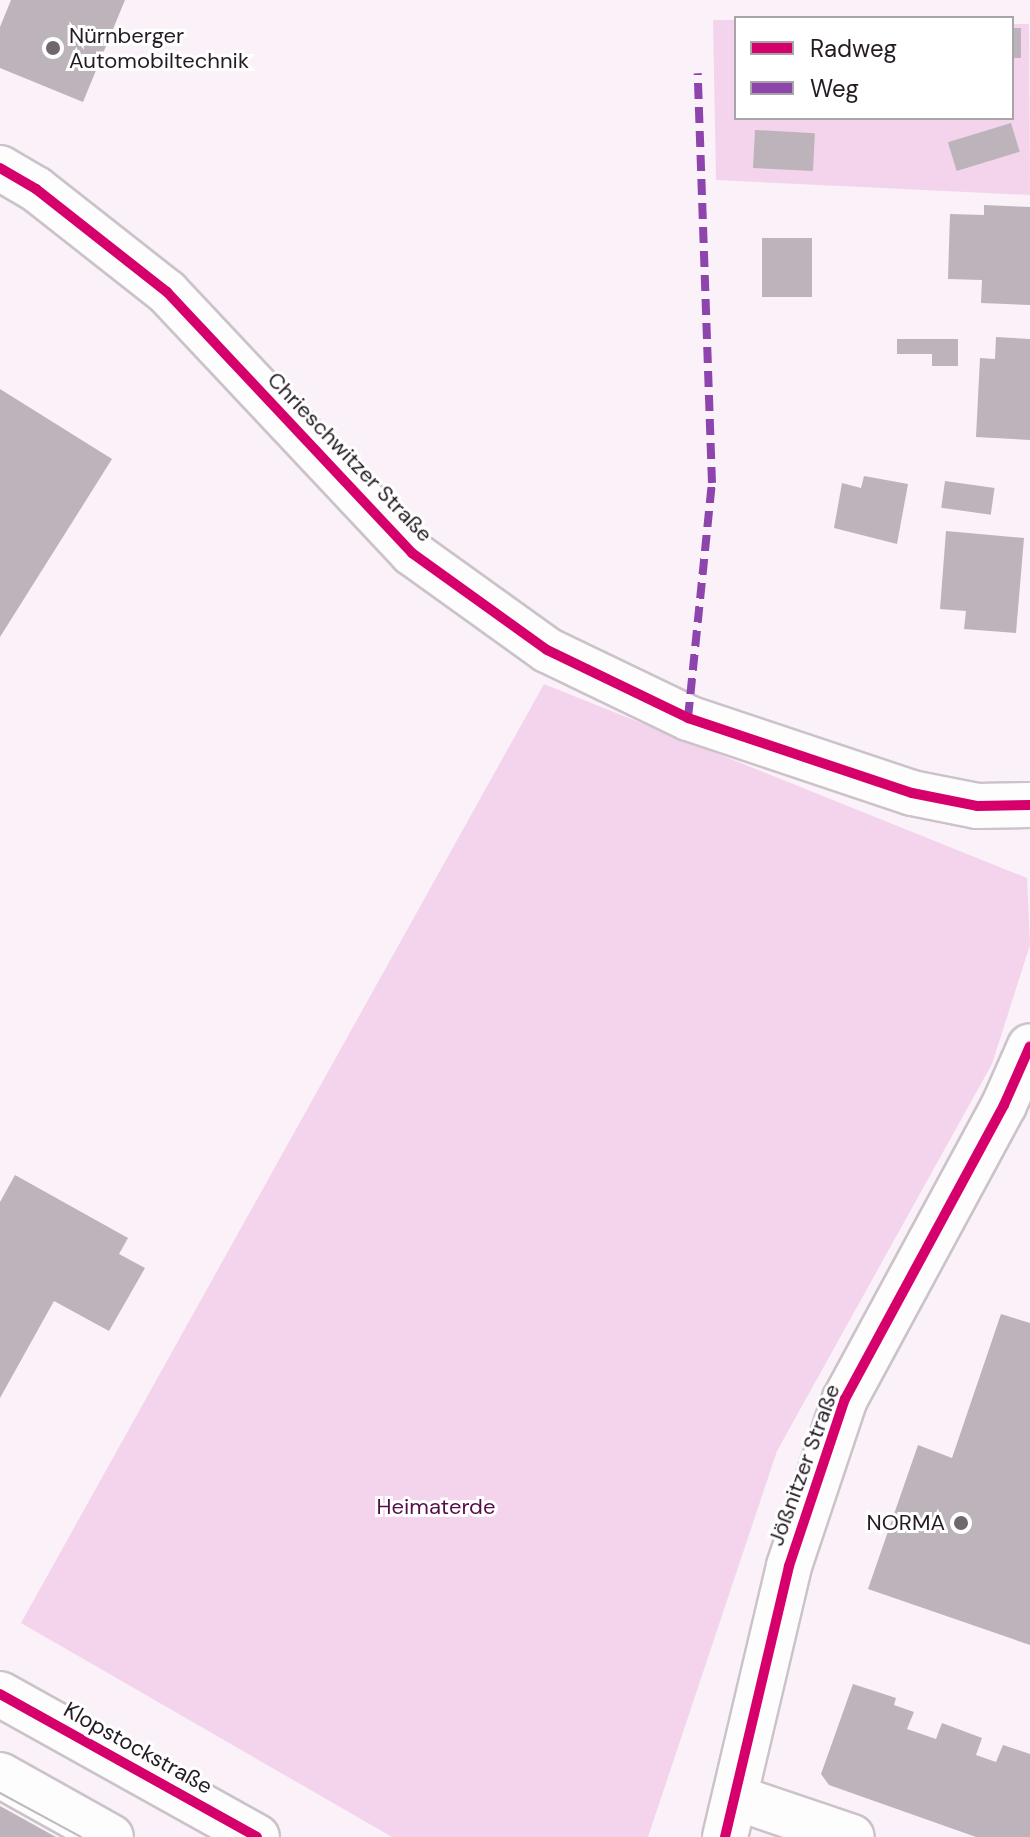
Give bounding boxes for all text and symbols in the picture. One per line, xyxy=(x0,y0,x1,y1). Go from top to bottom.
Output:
legend xyxy=(734,16,1014,120)
place label: Nürnberger Automobiltechnik xyxy=(69,22,249,74)
text: Radweg xyxy=(810,33,897,64)
marker: Nürnberger Automobiltechnik xyxy=(44,39,62,57)
text: Weg xyxy=(810,73,859,104)
street label: Chrieschwitzer Straße xyxy=(262,367,438,547)
street label: Jößnitzer Straße xyxy=(763,1381,845,1549)
park label: Heimaterde xyxy=(377,1494,495,1520)
place label: NORMA xyxy=(867,1510,945,1536)
marker: NORMA xyxy=(952,1514,970,1532)
street label: Klopstockstraße xyxy=(59,1696,217,1800)

